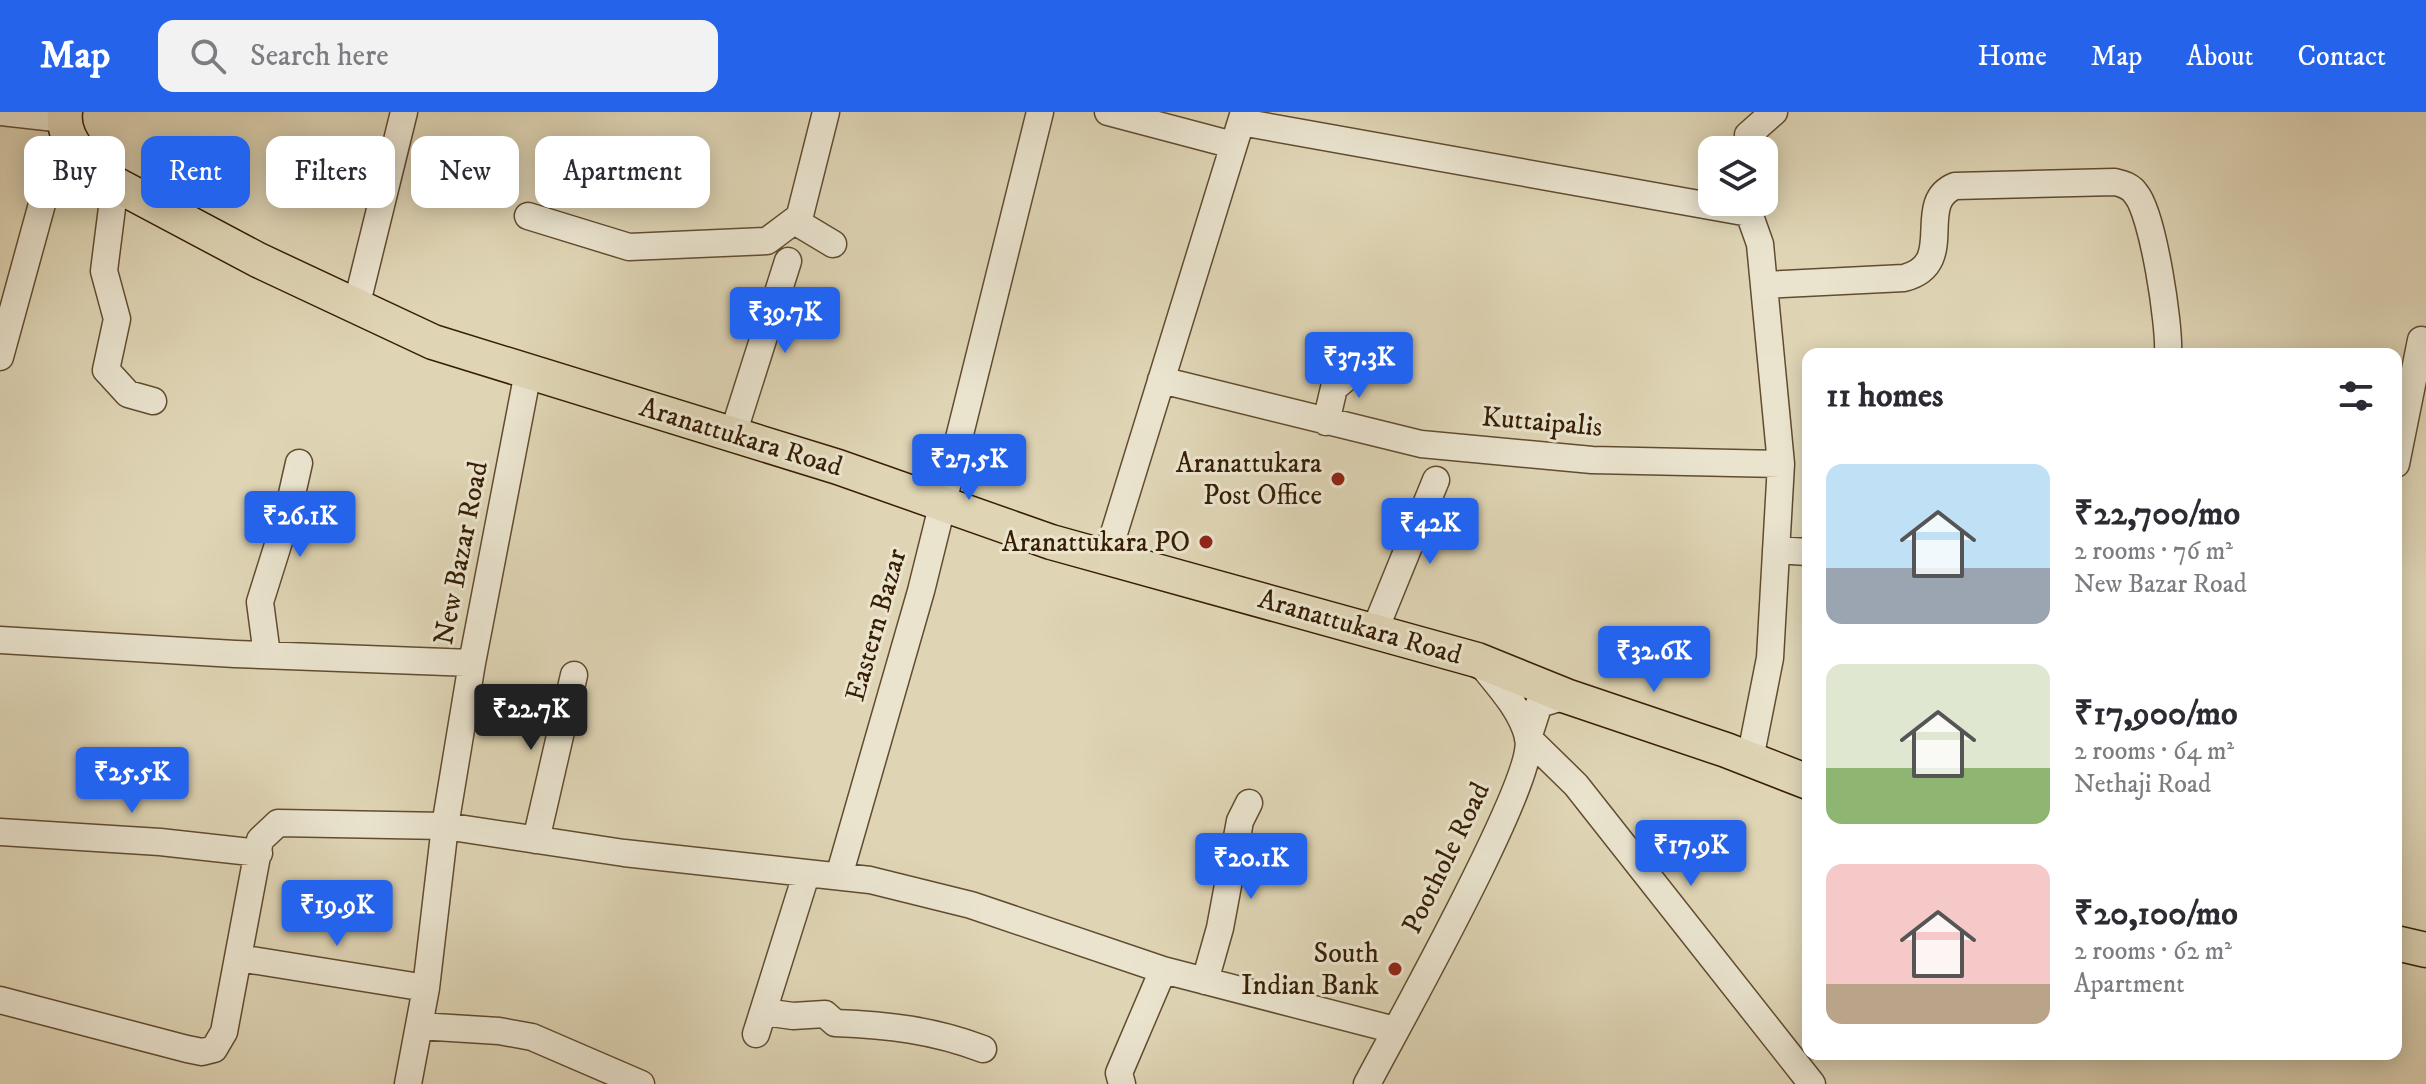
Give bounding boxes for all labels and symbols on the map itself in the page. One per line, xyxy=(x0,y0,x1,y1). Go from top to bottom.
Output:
pin: ₹39.7K xyxy=(720,287,850,355)
pin: ₹37.3K xyxy=(1294,332,1424,400)
street label: Aranattukara Road xyxy=(635,390,847,484)
street label: Kuttaipalis xyxy=(1480,399,1604,445)
pin: ₹27.5K xyxy=(904,434,1034,502)
place label: Aranattukara Post Office xyxy=(1176,446,1322,513)
street label: New Bazar Road xyxy=(426,458,496,648)
marker: Aranattukara Post Office xyxy=(1329,470,1347,488)
pin: ₹26.1K xyxy=(235,491,365,559)
pin: ₹42K xyxy=(1383,498,1477,566)
place label: Aranattukara PO xyxy=(1002,525,1190,560)
marker: Aranattukara PO xyxy=(1197,533,1215,551)
street label: Eastern Bazar xyxy=(838,544,915,705)
street label: Aranattukara Road xyxy=(1254,581,1466,673)
pin: ₹32.6K xyxy=(1589,626,1719,694)
pin: ₹22.7K xyxy=(466,684,596,752)
pin: ₹25.5K xyxy=(67,747,197,815)
street label: Poothole Road xyxy=(1394,777,1498,939)
pin: ₹17.9K xyxy=(1626,820,1756,888)
pin: ₹20.1K xyxy=(1186,833,1316,901)
pin: ₹19.9K xyxy=(272,880,402,948)
place label: South Indian Bank xyxy=(1241,936,1379,1003)
marker: South Indian Bank xyxy=(1386,960,1404,978)

